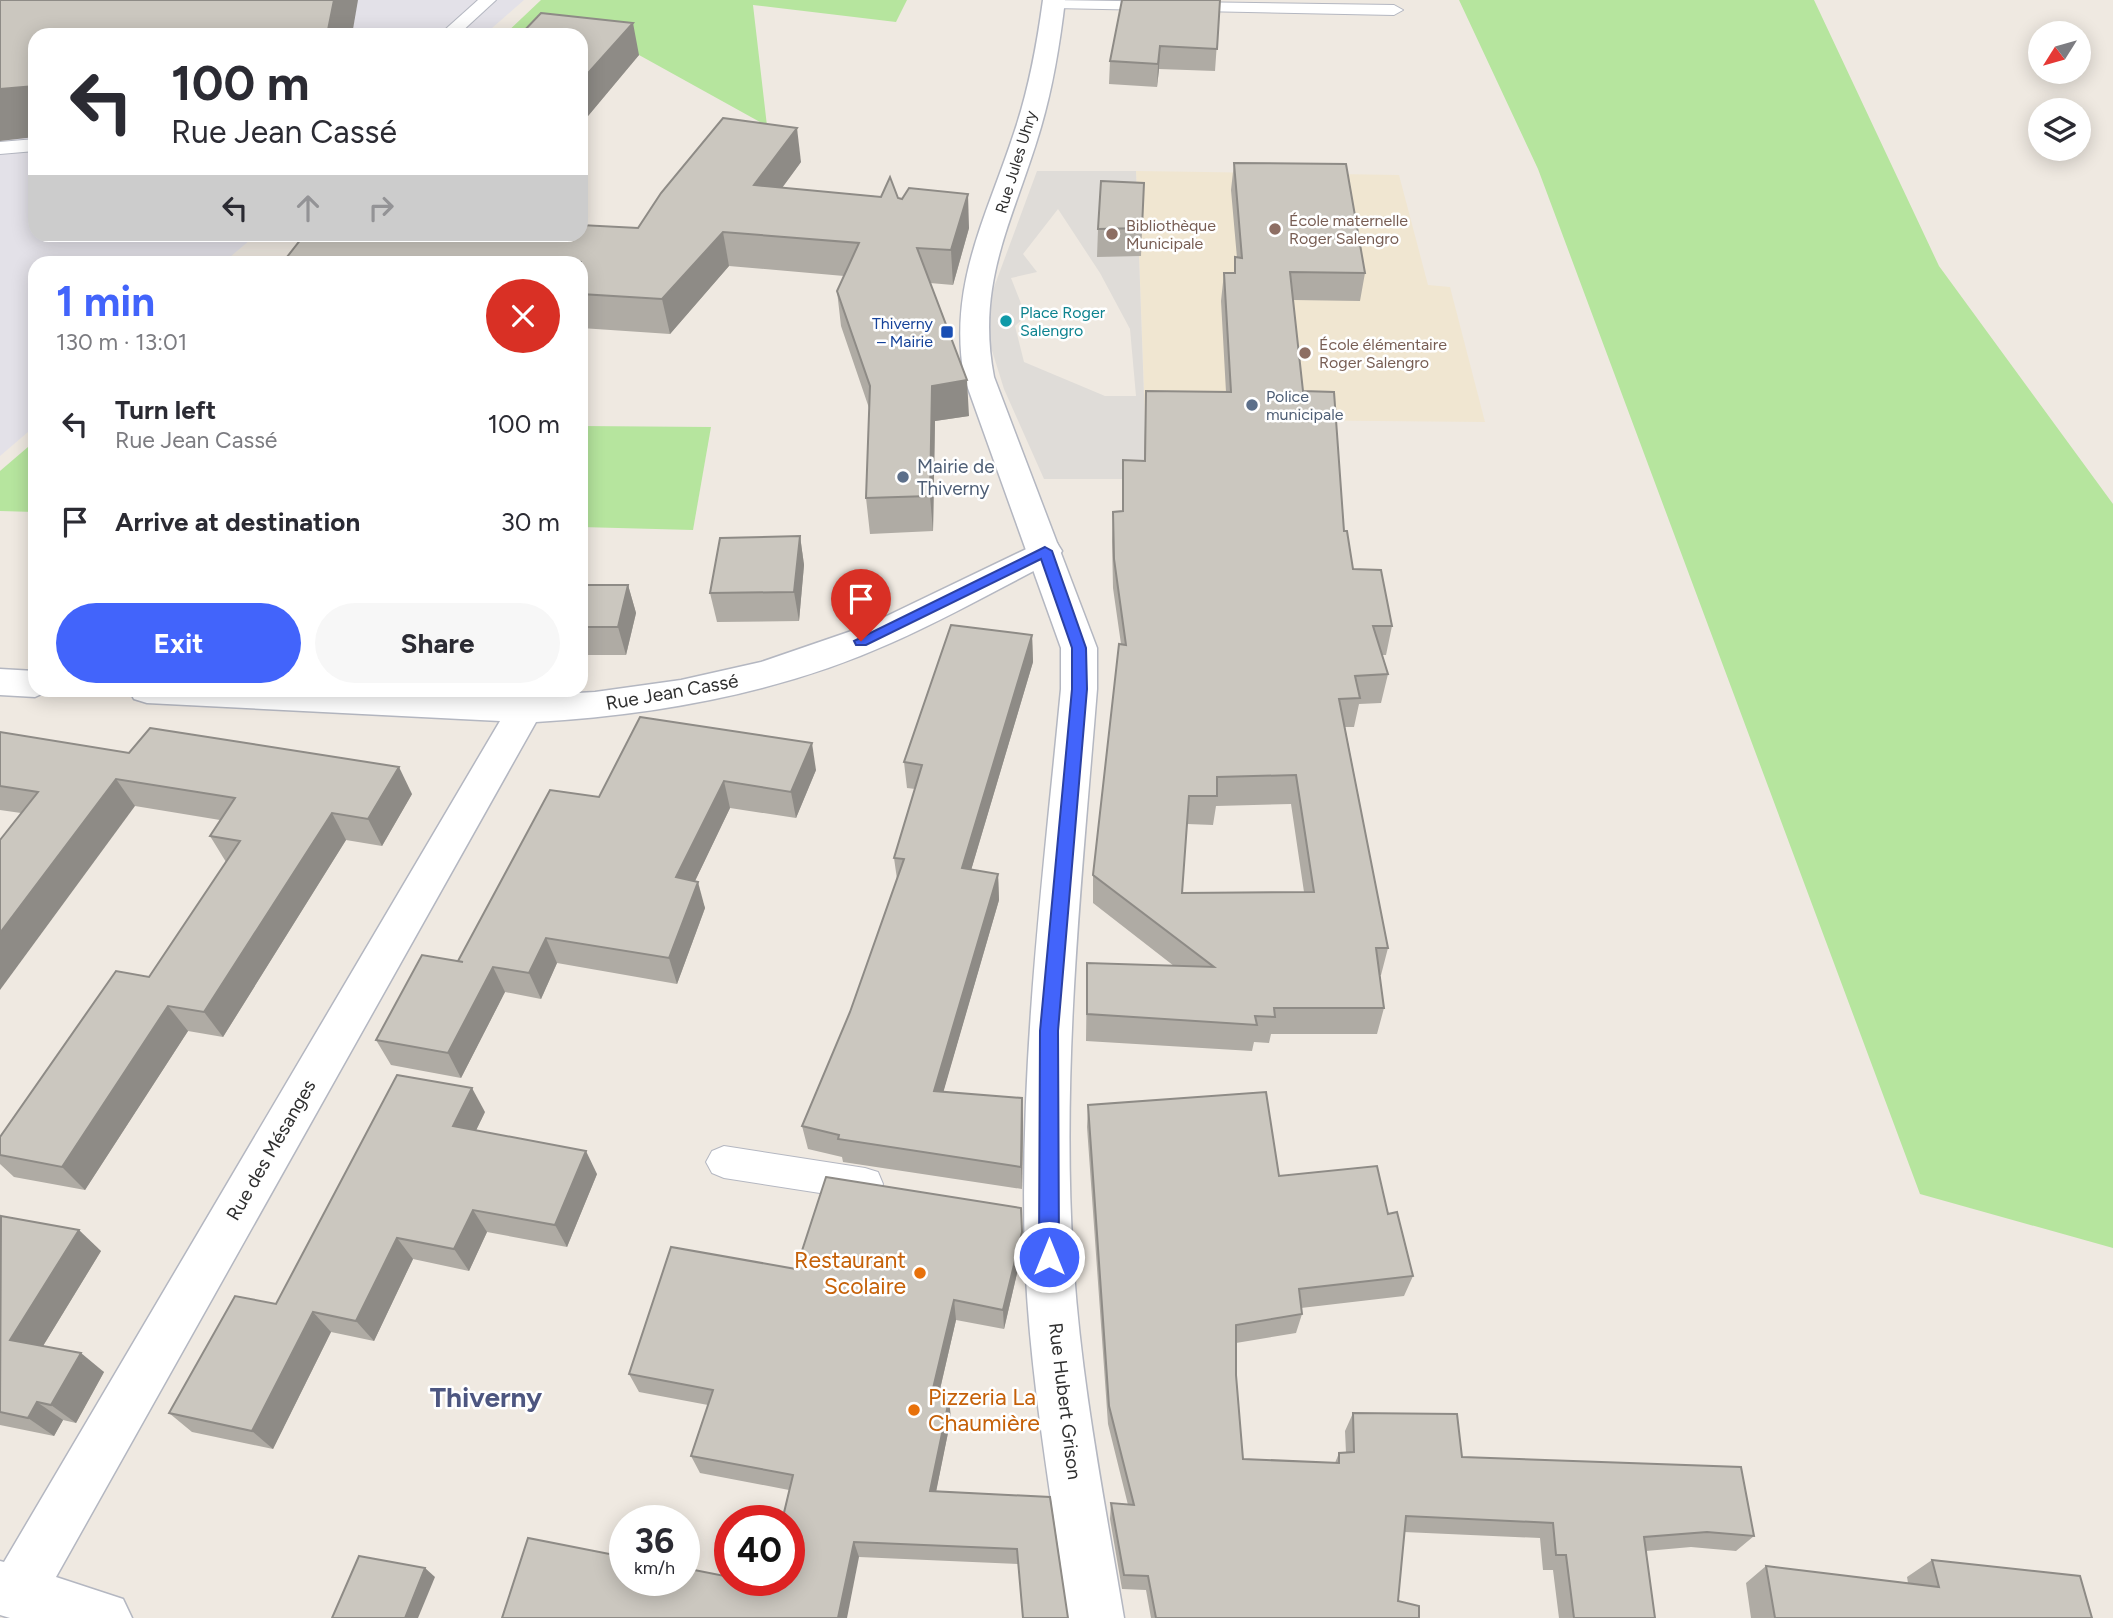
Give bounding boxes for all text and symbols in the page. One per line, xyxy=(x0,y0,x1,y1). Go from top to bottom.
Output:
north arrow xyxy=(2028,21,2091,84)
map controls xyxy=(2028,21,2091,161)
text: 100 m xyxy=(171,53,310,112)
icon: left xyxy=(56,56,147,147)
button: layers xyxy=(2028,98,2091,161)
street label: Rue Jules Uhry xyxy=(991,108,1041,216)
text: Rue Jean Cassé xyxy=(171,113,397,151)
icon: left xyxy=(216,189,254,227)
icon: ahead xyxy=(289,189,327,227)
icon: right xyxy=(362,189,400,227)
place label: École maternelle Roger Salengro xyxy=(1289,211,1408,248)
place label: Bibliothèque Municipale xyxy=(1126,216,1216,253)
marker: École maternelle Roger Salengro xyxy=(1267,221,1283,237)
marker: Bibliothèque Municipale xyxy=(1104,226,1120,242)
text: 1 min xyxy=(56,276,155,327)
button: close xyxy=(486,279,560,353)
place label: Place Roger Salengro xyxy=(1020,303,1106,340)
marker: Place Roger Salengro xyxy=(998,313,1014,329)
place label: Thiverny – Mairie xyxy=(872,314,934,351)
marker: Thiverny – Mairie xyxy=(939,324,955,340)
text: 130 m · 13:01 xyxy=(56,328,187,356)
place label: École élémentaire Roger Salengro xyxy=(1319,335,1447,372)
marker: École élémentaire Roger Salengro xyxy=(1297,345,1313,361)
place label: Police municipale xyxy=(1266,387,1344,424)
text: Turn left xyxy=(115,394,216,426)
marker: Police municipale xyxy=(1244,397,1260,413)
icon: left xyxy=(56,405,94,443)
text: 100 m xyxy=(487,408,560,440)
text: Rue Jean Cassé xyxy=(115,426,277,454)
place label: Mairie de Thiverny xyxy=(917,455,995,500)
marker: Mairie de Thiverny xyxy=(895,469,911,485)
icon: arrive xyxy=(56,503,94,541)
text: Arrive at destination xyxy=(115,506,360,538)
text: 30 m xyxy=(501,506,560,538)
pin xyxy=(831,569,891,641)
icon: arrive xyxy=(842,580,880,618)
button: Exit xyxy=(56,603,301,683)
button: Share xyxy=(315,603,560,683)
street label: Rue Jean Cassé xyxy=(604,669,740,715)
street label: Rue des Mésanges xyxy=(221,1075,321,1224)
position arrow xyxy=(1012,1220,1086,1294)
place label: Restaurant Scolaire xyxy=(794,1246,906,1300)
marker: Restaurant Scolaire xyxy=(912,1265,928,1281)
street label: Rue Hubert Grison xyxy=(1044,1321,1086,1481)
district label: Thiverny xyxy=(430,1380,543,1414)
place label: Pizzeria La Chaumière xyxy=(928,1383,1040,1437)
marker: Pizzeria La Chaumière xyxy=(906,1402,922,1418)
speed limit sign: 40 xyxy=(714,1505,805,1596)
text: 36 xyxy=(635,1520,674,1562)
text: km/h xyxy=(634,1557,675,1579)

